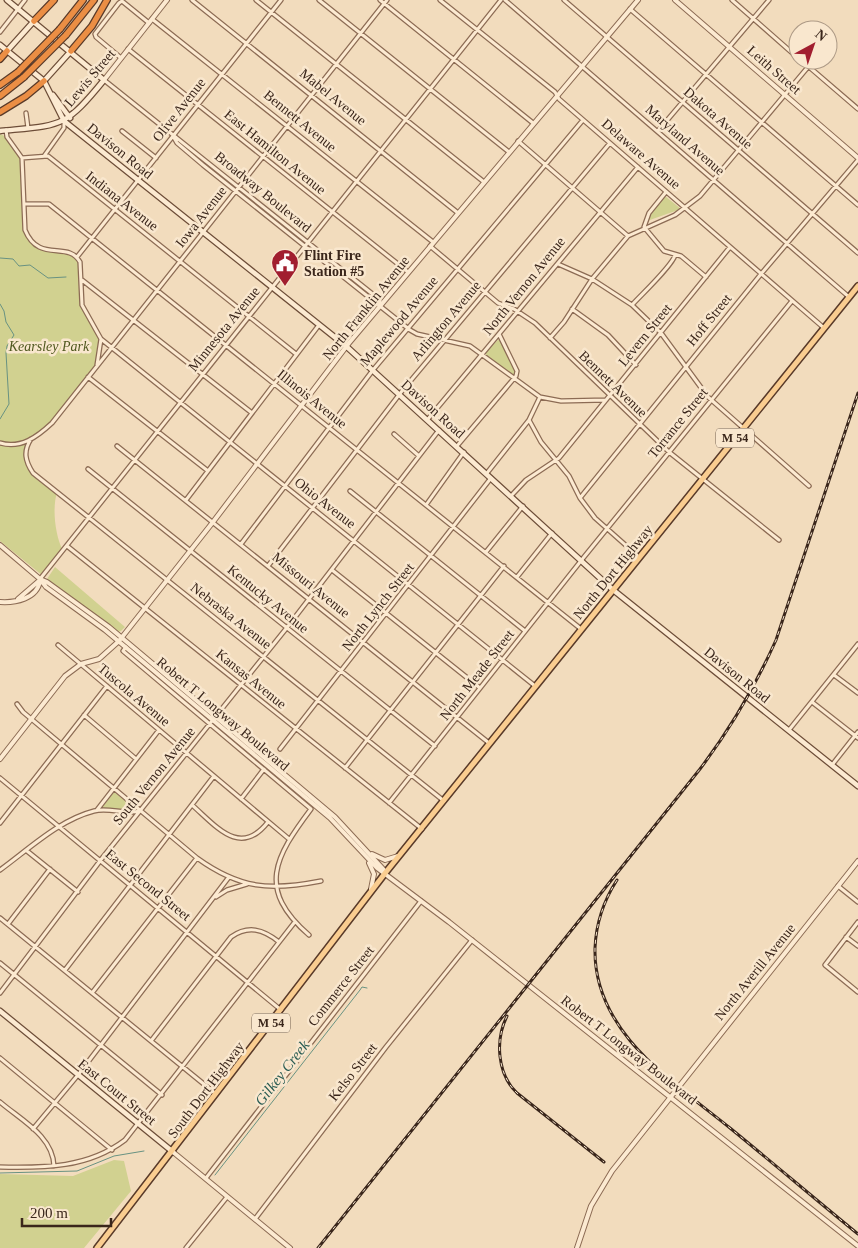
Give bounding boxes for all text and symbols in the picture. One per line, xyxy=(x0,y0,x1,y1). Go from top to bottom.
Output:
north arrow xyxy=(788,20,838,70)
text: N xyxy=(812,26,830,44)
street label: Leith Street xyxy=(744,43,804,97)
street label: Lewis Street xyxy=(62,46,118,110)
street label: Mabel Avenue xyxy=(297,66,369,128)
street label: Olive Avenue xyxy=(150,75,208,145)
street label: Dakota Avenue xyxy=(681,84,755,152)
street label: Bennett Avenue xyxy=(261,87,339,155)
street label: Maryland Avenue xyxy=(642,102,728,178)
street label: East Hamilton Avenue xyxy=(221,107,329,197)
street label: Delaware Avenue xyxy=(599,116,683,192)
street label: Davison Road xyxy=(84,120,156,182)
street label: Broadway Boulevard xyxy=(212,149,314,235)
street label: Indiana Avenue xyxy=(83,168,161,234)
street label: Iowa Avenue xyxy=(173,184,229,250)
street label: North Vernon Avenue xyxy=(480,234,568,338)
public building icon: Flint Fire Station #5 xyxy=(270,248,300,287)
place label: Flint Fire Station #5 xyxy=(304,248,364,279)
street label: North Franklin Avenue xyxy=(320,253,412,363)
street label: Maplewood Avenue xyxy=(357,273,441,369)
street label: Arlington Avenue xyxy=(408,278,484,364)
street label: Minnesota Avenue xyxy=(185,284,263,374)
street label: Hoff Street xyxy=(684,291,735,349)
street label: Levern Street xyxy=(615,301,675,369)
park label: Kearsley Park xyxy=(8,339,90,354)
street label: Bennett Avenue xyxy=(576,348,650,420)
street label: Illinois Avenue xyxy=(274,366,350,432)
street label: Davison Road xyxy=(398,377,468,441)
street label: Torrance Street xyxy=(645,385,711,461)
road number: M 54 xyxy=(716,428,754,448)
street label: Ohio Avenue xyxy=(292,475,358,531)
street label: North Dort Highway xyxy=(570,522,656,622)
street label: Missouri Avenue xyxy=(269,549,353,621)
street label: North Lynch Street xyxy=(339,560,417,654)
street label: Kentucky Avenue xyxy=(225,562,311,636)
street label: Nebraska Avenue xyxy=(188,580,274,652)
street label: North Meade Street xyxy=(437,627,517,723)
street label: Davison Road xyxy=(701,644,773,706)
street label: Kansas Avenue xyxy=(213,646,289,712)
street label: Robert T Longway Boulevard xyxy=(154,654,292,774)
street label: Tuscola Avenue xyxy=(95,661,173,729)
street label: South Vernon Avenue xyxy=(110,724,198,828)
street label: East Second Street xyxy=(102,846,194,924)
street label: North Averill Avenue xyxy=(712,921,798,1023)
street label: Commerce Street xyxy=(305,943,377,1029)
street label: Robert T Longway Boulevard xyxy=(558,992,700,1108)
road number: M 54 xyxy=(252,1014,290,1032)
water label: Gilkey Creek xyxy=(252,1037,313,1109)
street label: South Dort Highway xyxy=(165,1039,247,1141)
street label: Kelso Street xyxy=(326,1040,380,1104)
street label: East Court Street xyxy=(75,1056,159,1128)
scale bar xyxy=(22,1196,111,1228)
text: 200 m xyxy=(30,1205,68,1221)

